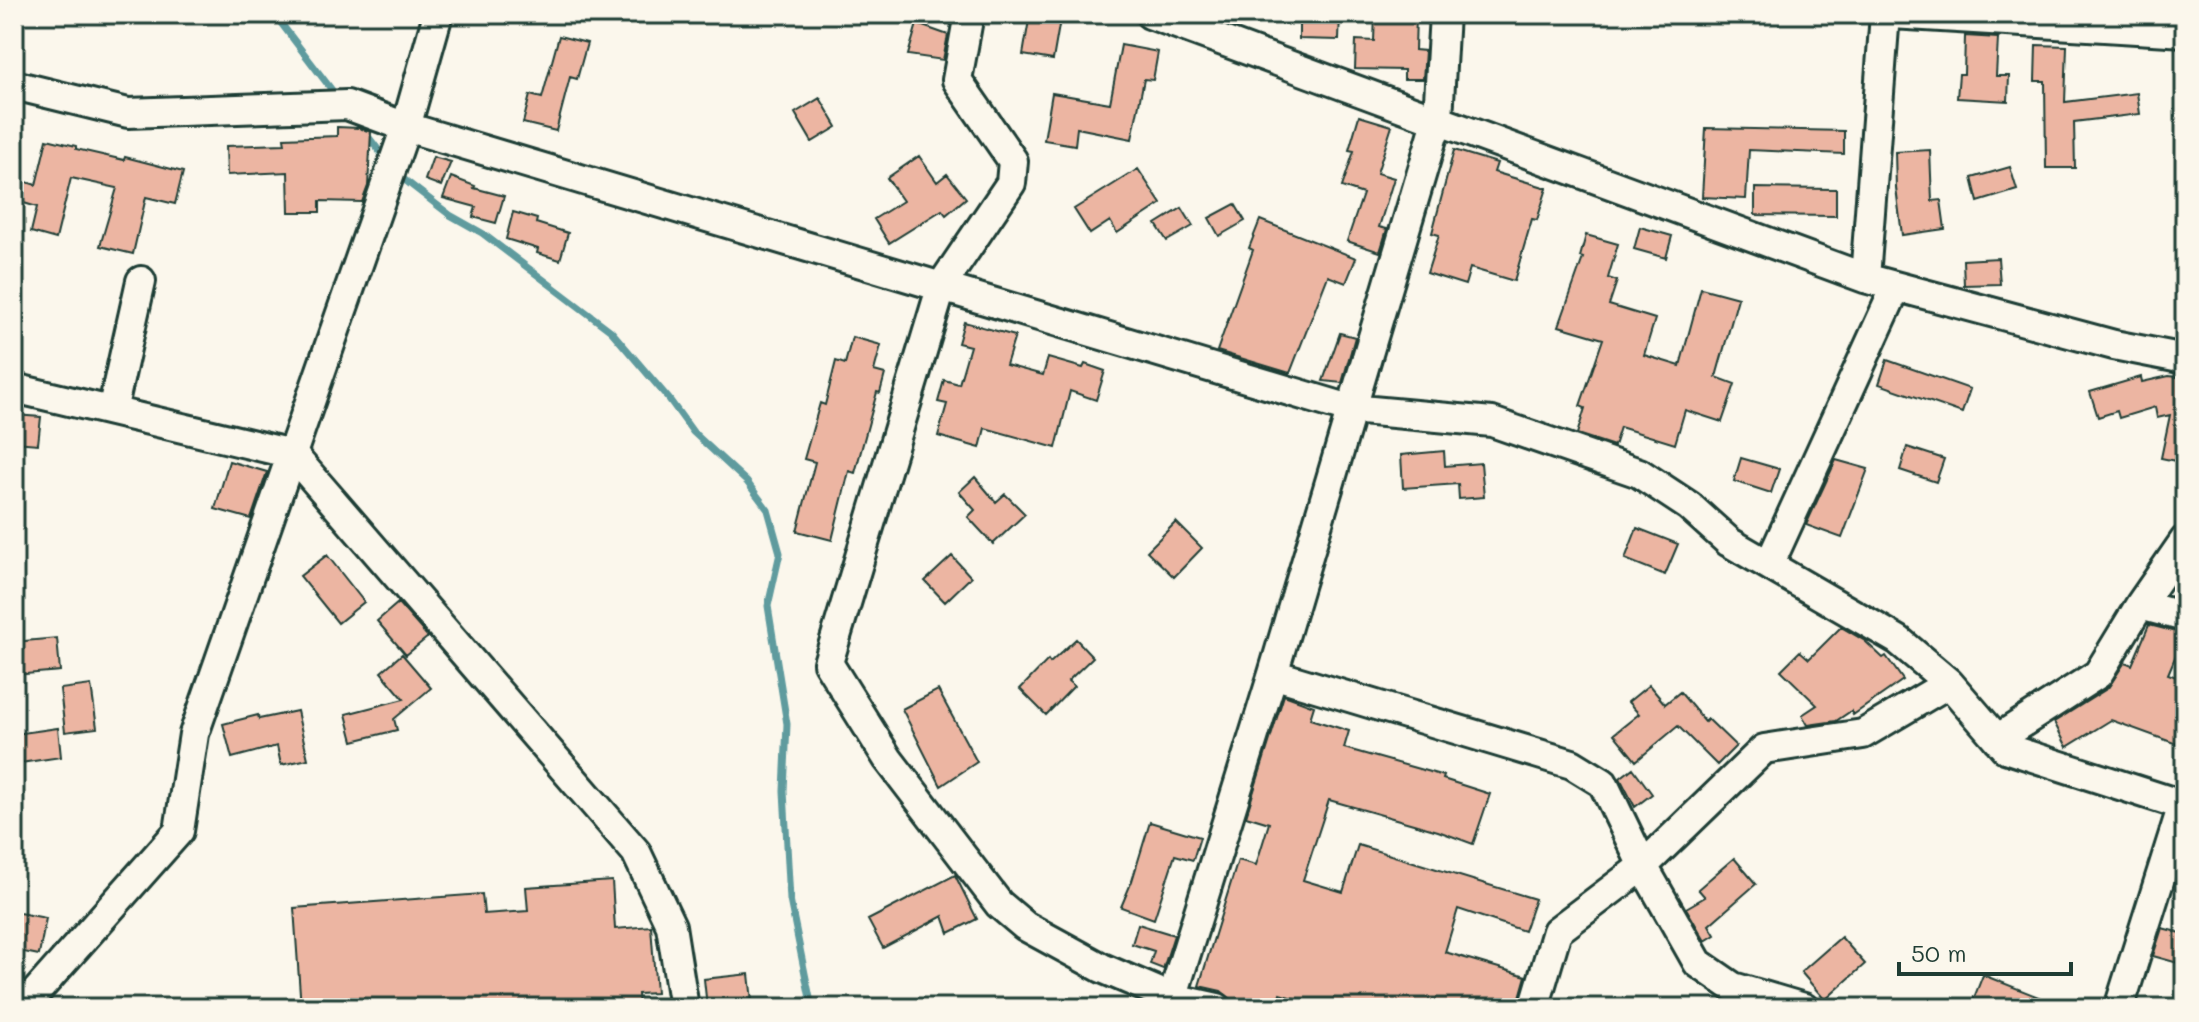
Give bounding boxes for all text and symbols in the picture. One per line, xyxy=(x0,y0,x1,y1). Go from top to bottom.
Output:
scale bar xyxy=(1899,926,2071,976)
text: 50 m xyxy=(1911,937,1967,968)

